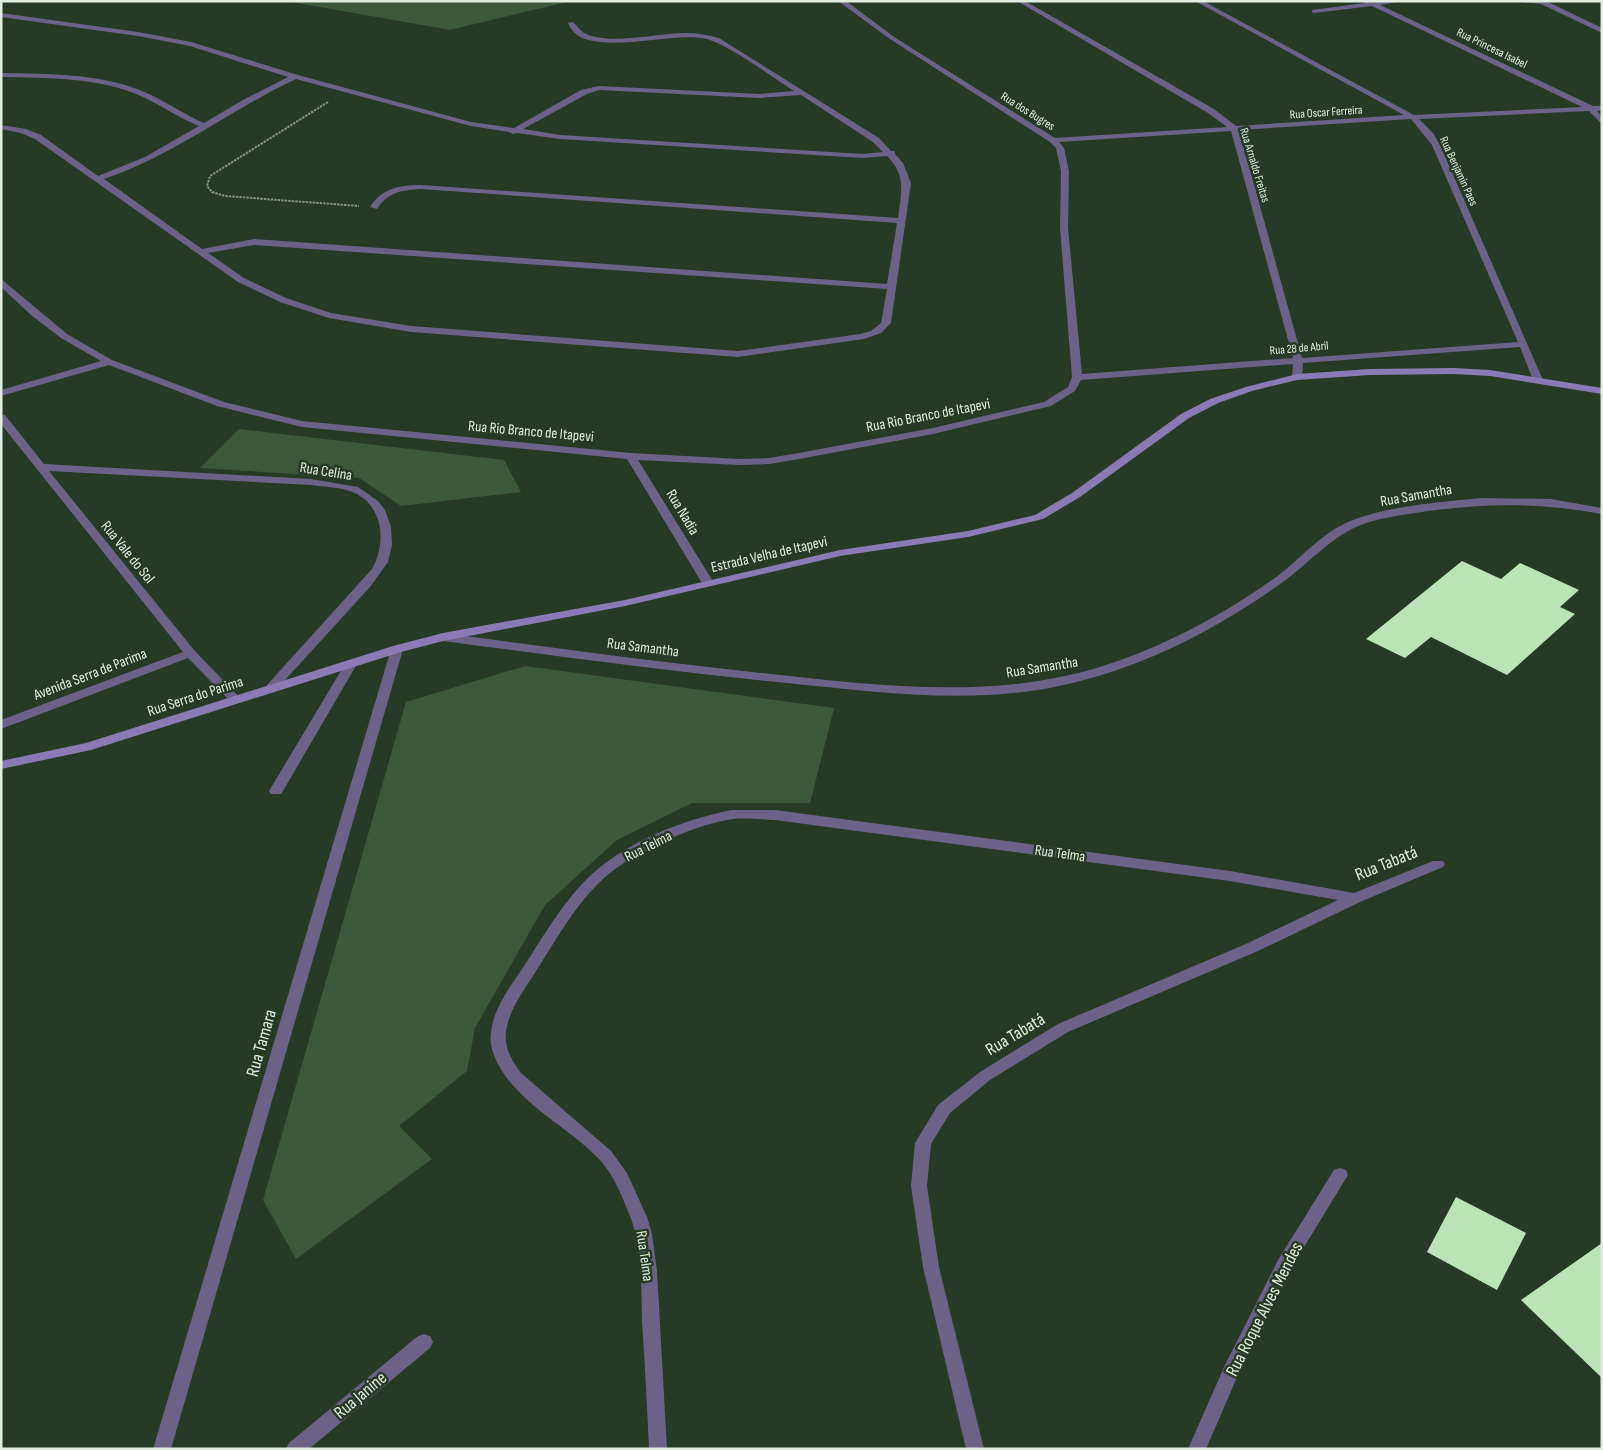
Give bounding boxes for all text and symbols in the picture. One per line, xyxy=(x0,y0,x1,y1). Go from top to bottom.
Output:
street label: Rua Princesa Isabel xyxy=(1454,25,1530,72)
street label: Rua dos Bugres xyxy=(998,89,1058,134)
street label: Rua Oscar Ferreira xyxy=(1289,102,1363,123)
street label: Rua Arnaldo Freitas xyxy=(1236,126,1273,204)
street label: Rua Benjamin Paes xyxy=(1436,134,1481,208)
street label: Rua 28 de Abril xyxy=(1269,338,1329,359)
street label: Rua Rio Branco de Itapevi xyxy=(864,394,992,437)
street label: Rua Rio Branco de Itapevi xyxy=(467,417,595,446)
street label: Rua Celina xyxy=(298,458,354,485)
street label: Rua Samantha xyxy=(1379,480,1454,511)
street label: Rua Nadia xyxy=(662,486,704,539)
street label: Rua Vale do Sol xyxy=(97,517,159,587)
street label: Estrada Velha de Itapevi xyxy=(709,532,829,577)
street label: Rua Samantha xyxy=(606,634,680,661)
street label: Avenida Serra de Parima xyxy=(30,644,150,705)
street label: Rua Samantha xyxy=(1005,652,1079,683)
street label: Rua Serra do Parima xyxy=(145,672,246,721)
street label: Rua Telma xyxy=(621,826,675,866)
street label: Rua Telma xyxy=(1034,841,1087,866)
street label: Rua Tabatá xyxy=(1352,841,1420,885)
street label: Rua Tamara xyxy=(242,1007,281,1079)
street label: Rua Tabatá xyxy=(982,1009,1049,1060)
street label: Rua Telma xyxy=(632,1230,657,1283)
street label: Rua Roque Alves Mendes xyxy=(1222,1239,1307,1380)
street label: Rua Janine xyxy=(330,1367,391,1423)

